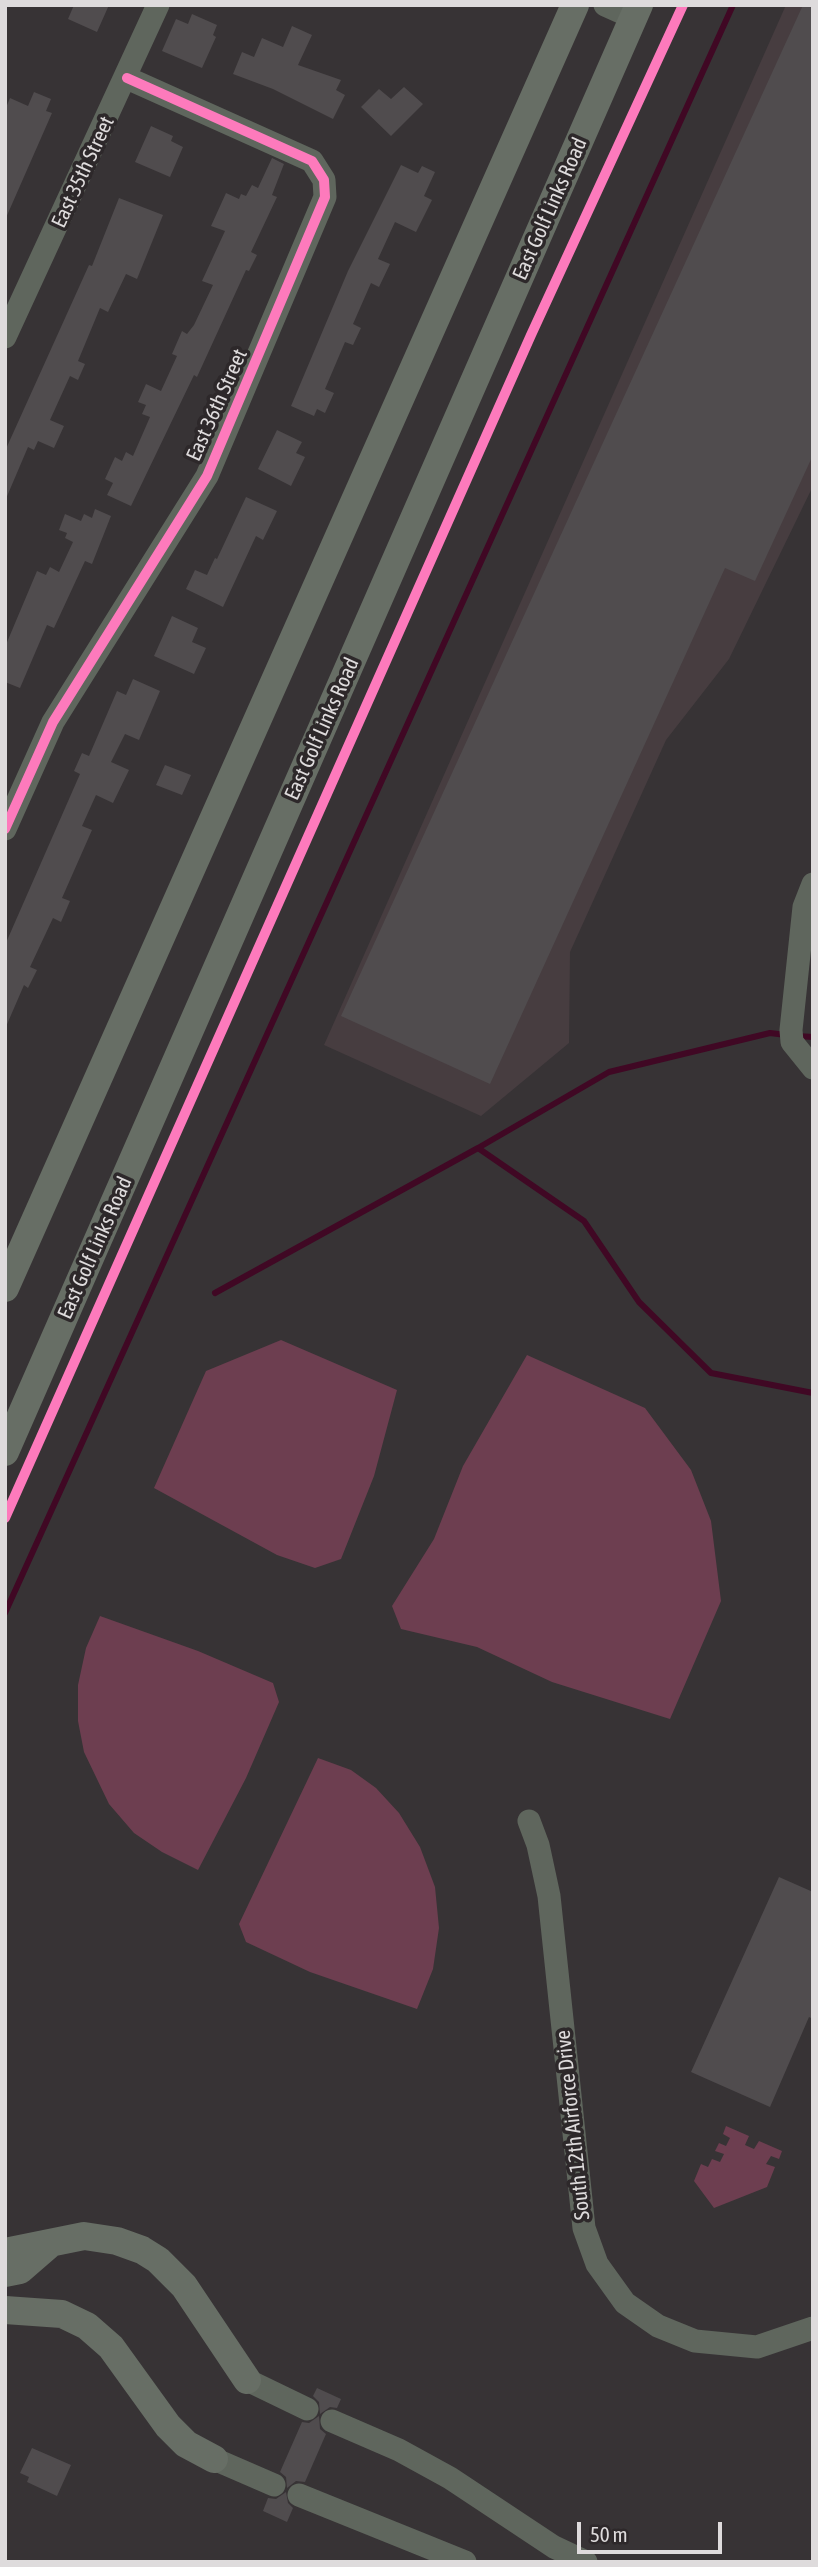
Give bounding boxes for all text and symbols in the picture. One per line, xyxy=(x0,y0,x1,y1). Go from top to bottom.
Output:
street label: East 35th Street xyxy=(46,112,120,232)
street label: East Golf Links Road xyxy=(507,134,593,284)
street label: East 36th Street xyxy=(181,345,253,465)
street label: East Golf Links Road xyxy=(279,654,365,804)
street label: East Golf Links Road xyxy=(52,1173,138,1323)
street label: South 12th Airforce Drive xyxy=(551,2029,595,2221)
scale bar xyxy=(580,2508,725,2552)
text: 50 m xyxy=(590,2522,628,2546)

